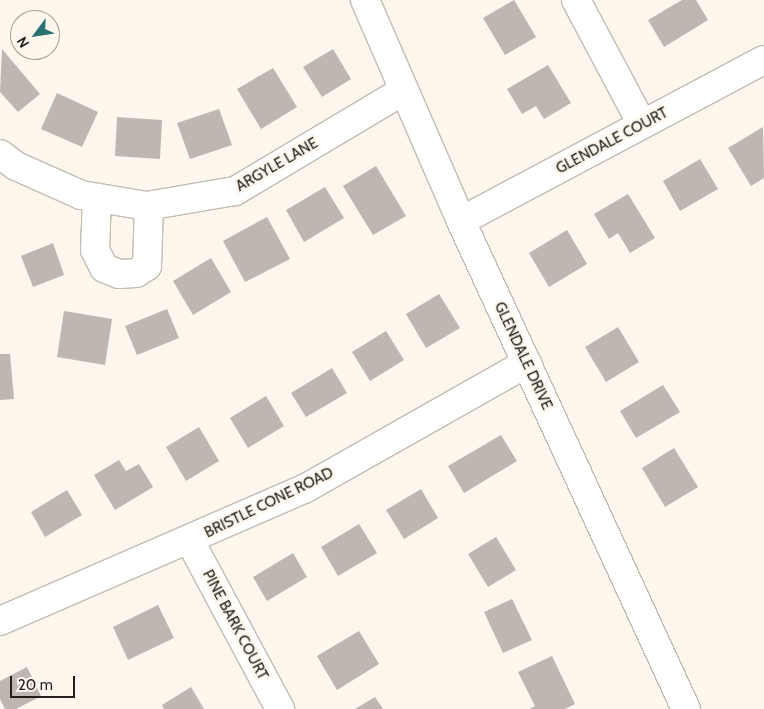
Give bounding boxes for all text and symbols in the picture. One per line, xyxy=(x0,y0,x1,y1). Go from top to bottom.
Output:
north arrow xyxy=(10,10,60,60)
text: N xyxy=(13,33,33,51)
street label: GLENDALE COURT xyxy=(553,104,671,178)
street label: ARGYLE LANE xyxy=(233,134,321,196)
street label: GLENDALE DRIVE xyxy=(490,299,556,413)
street label: BRISTLE CONE ROAD xyxy=(202,464,336,542)
street label: PINE BARK COURT xyxy=(198,567,272,683)
scale bar xyxy=(12,666,78,698)
text: 20 m xyxy=(18,676,53,694)

